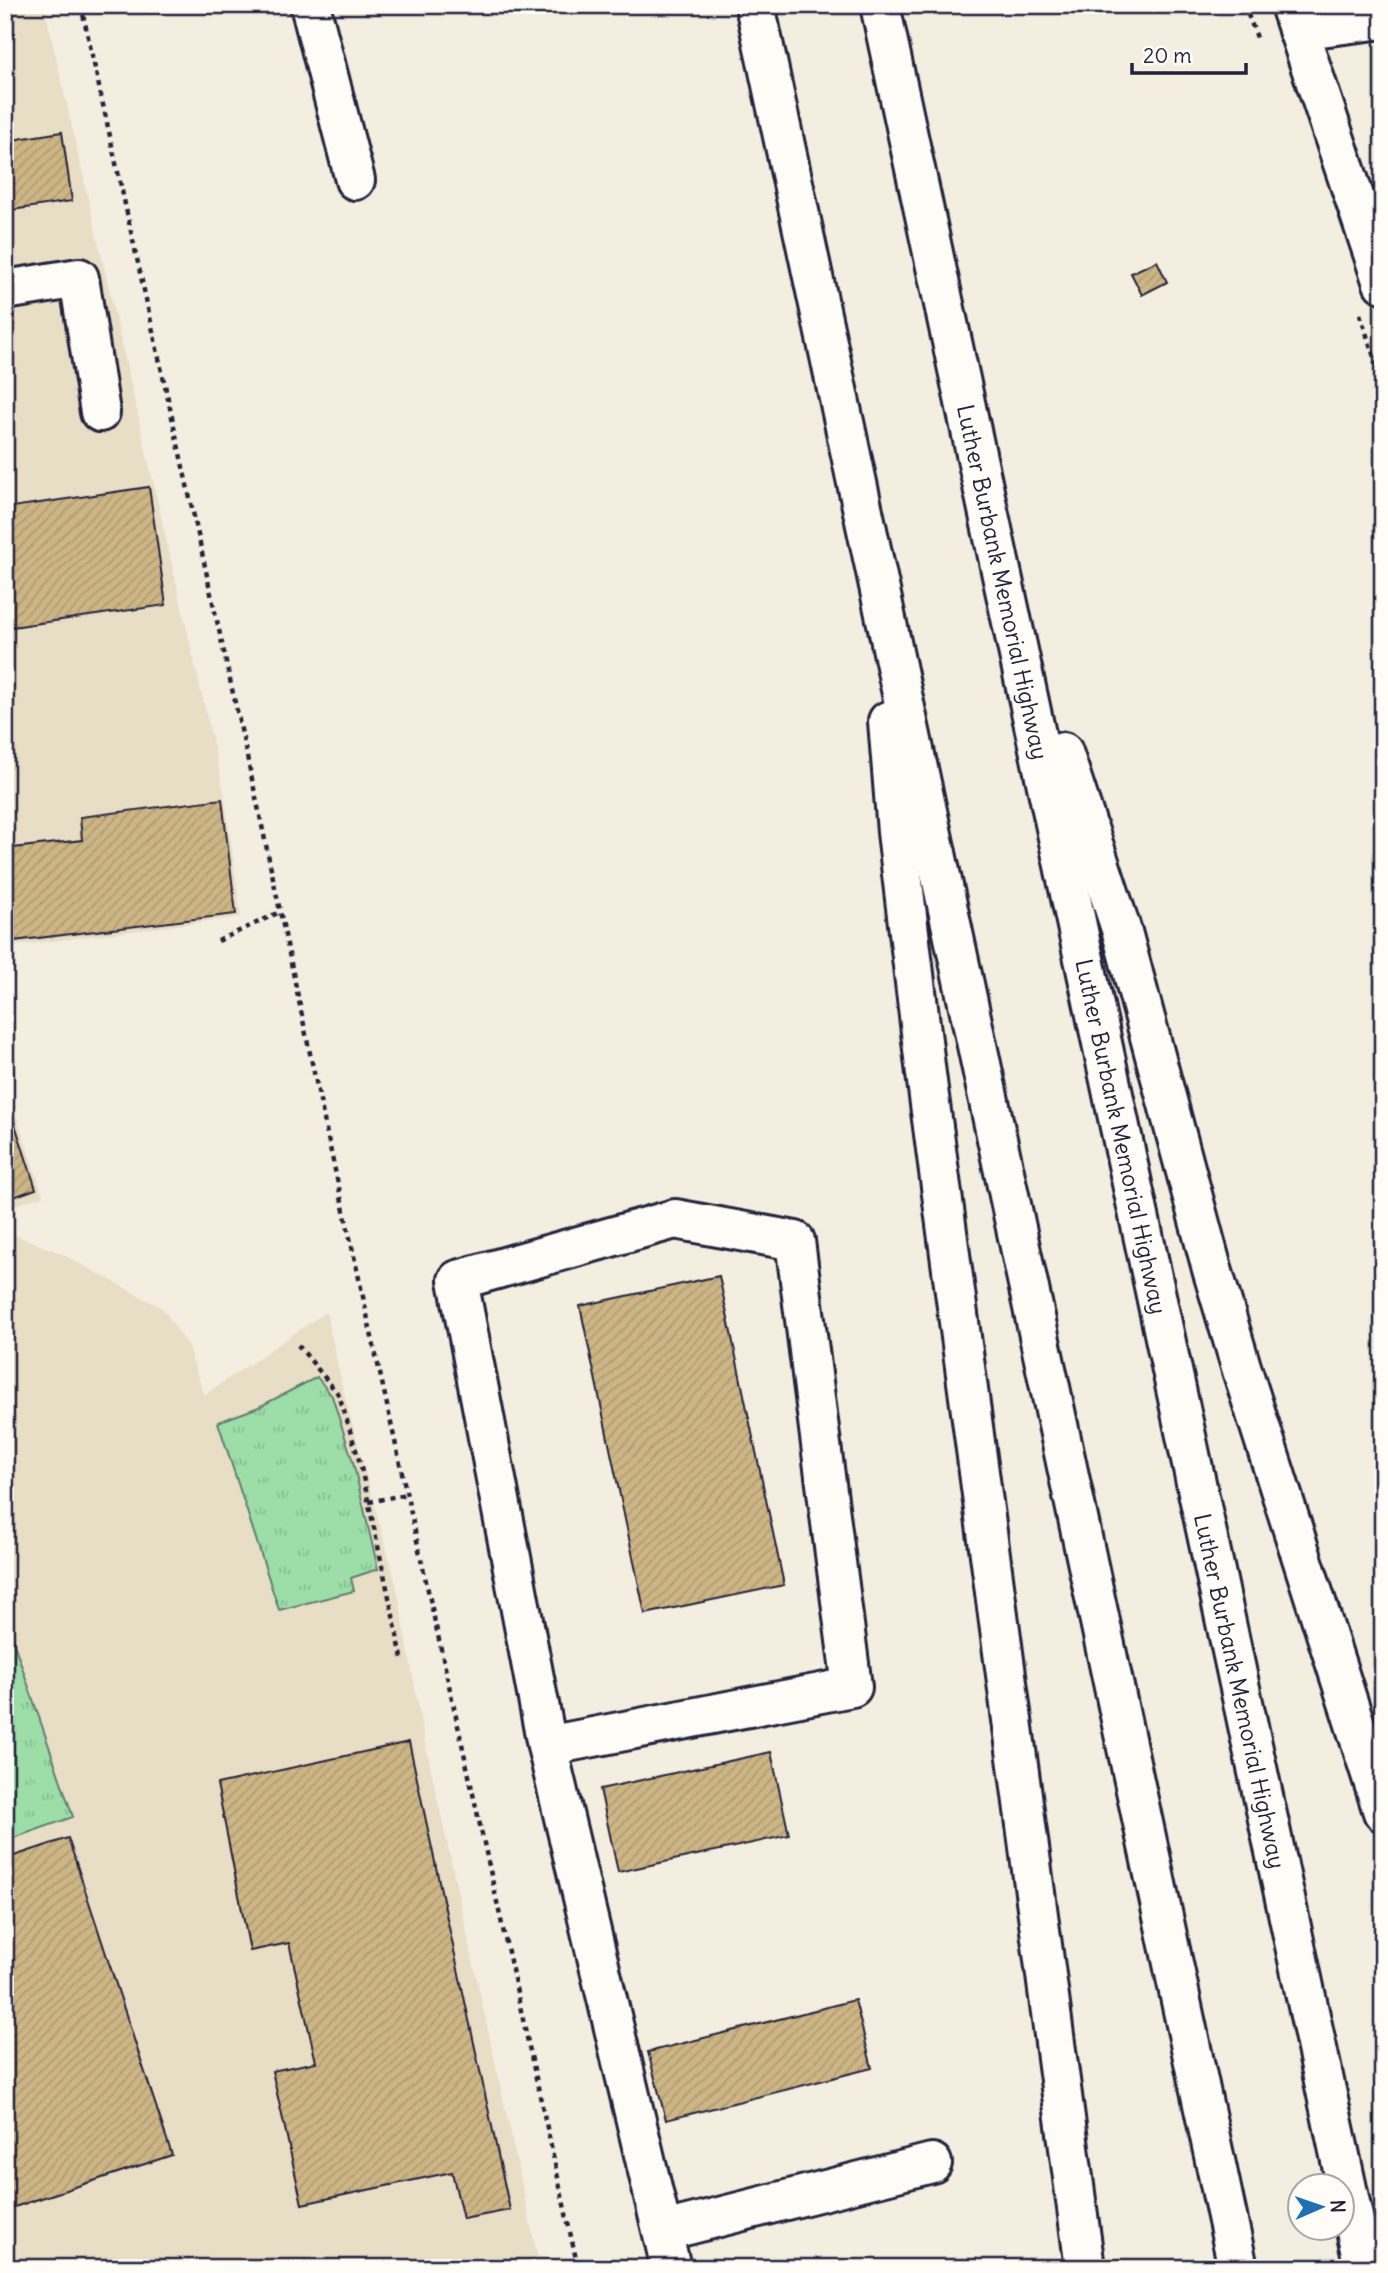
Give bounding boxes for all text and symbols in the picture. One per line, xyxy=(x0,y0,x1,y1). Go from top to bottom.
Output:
scale bar xyxy=(1132,32,1246,76)
text: 20 m xyxy=(1143,42,1192,69)
street label: Luther Burbank Memorial Highway xyxy=(951,402,1055,762)
street label: Luther Burbank Memorial Highway xyxy=(1070,956,1174,1317)
street label: Luther Burbank Memorial Highway xyxy=(1188,1511,1293,1871)
north arrow xyxy=(1286,2172,1356,2242)
text: N xyxy=(1326,2199,1350,2213)

